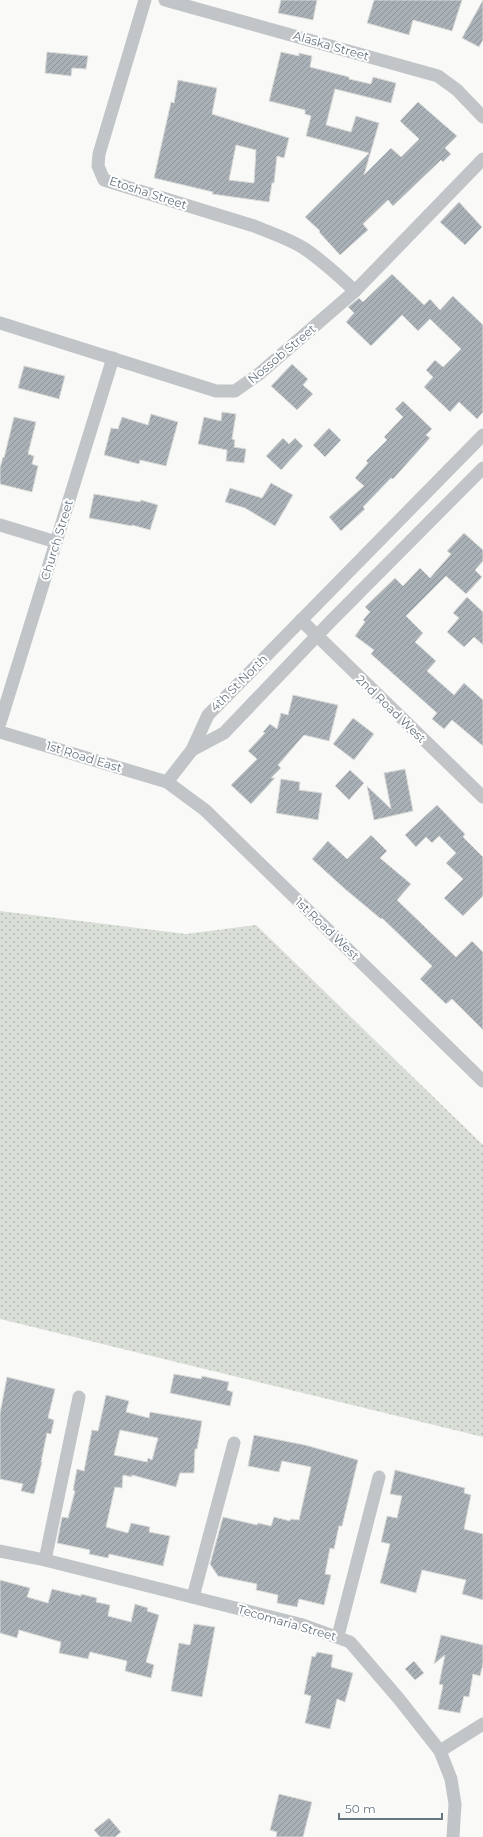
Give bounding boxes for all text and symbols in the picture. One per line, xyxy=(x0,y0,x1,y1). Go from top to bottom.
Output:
street label: Alaska Street xyxy=(291,28,371,64)
street label: Etosha Street xyxy=(108,173,189,212)
street label: Nossob Street xyxy=(245,321,319,386)
street label: Church Street xyxy=(37,498,76,582)
street label: 4th St North xyxy=(207,651,270,714)
street label: 2nd Road West xyxy=(353,672,430,746)
street label: 1st Road East xyxy=(44,738,124,775)
street label: 1st Road West xyxy=(292,894,363,963)
street label: Tecomaria Street xyxy=(236,1601,338,1644)
scale bar xyxy=(339,1795,442,1821)
text: 50 m xyxy=(345,1801,376,1816)

